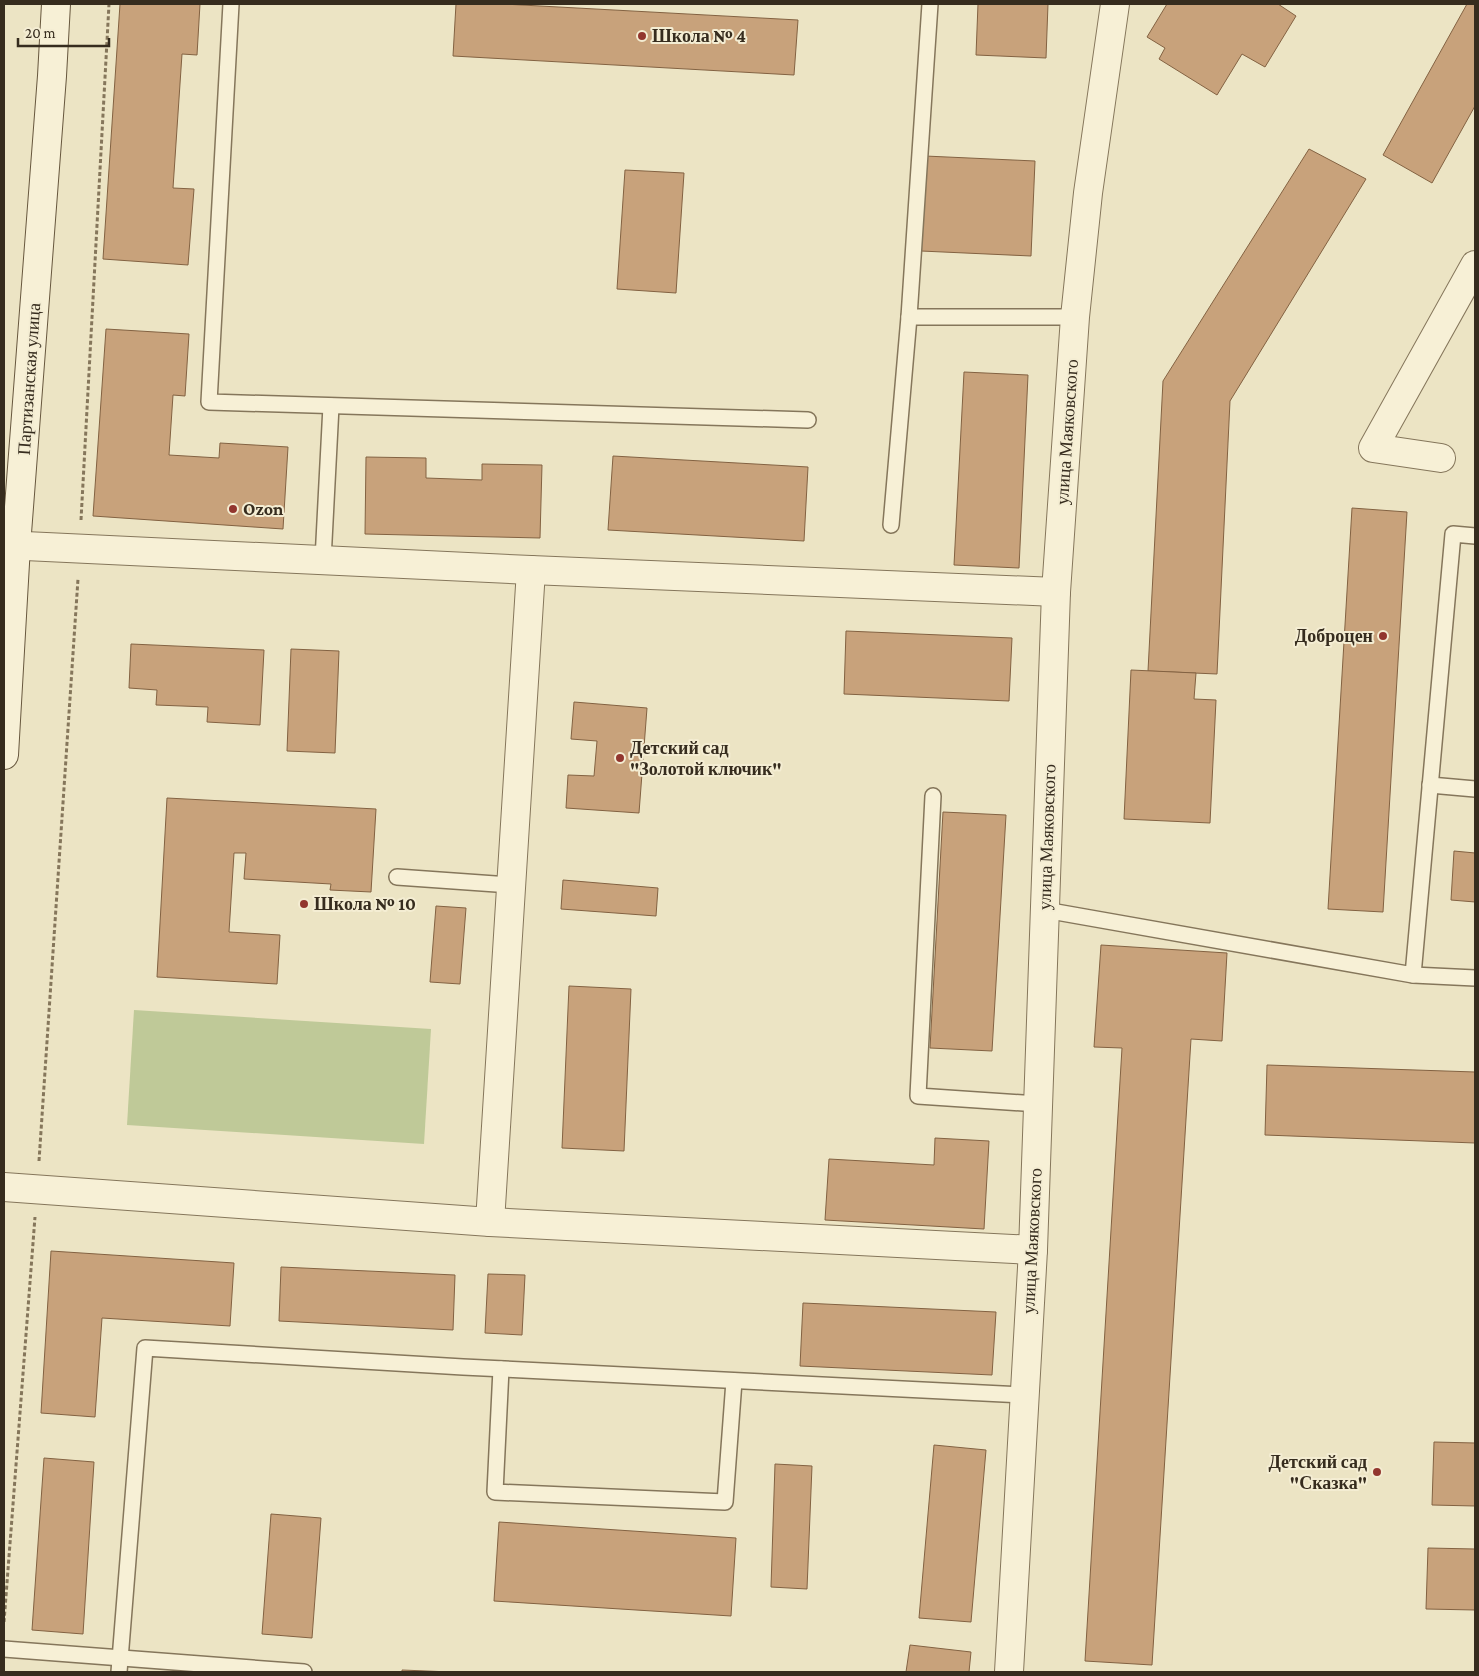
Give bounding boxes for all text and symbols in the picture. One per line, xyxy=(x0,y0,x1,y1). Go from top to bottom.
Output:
scale bar xyxy=(18,15,109,47)
text: 20 m xyxy=(25,25,56,41)
place label: Школа № 4 xyxy=(652,26,746,46)
marker: Школа № 4 xyxy=(636,30,648,42)
street label: Партизанская улица xyxy=(14,302,44,456)
street label: улица Маяковского xyxy=(1052,358,1082,506)
place label: Ozon xyxy=(243,499,284,519)
marker: Ozon xyxy=(227,503,239,515)
place label: Доброцен xyxy=(1295,626,1373,646)
marker: Доброцен xyxy=(1377,630,1389,642)
place label: Детский сад "Золотой ключик" xyxy=(630,738,782,779)
marker: Детский сад "Золотой ключик" xyxy=(614,752,626,764)
street label: улица Маяковского xyxy=(1034,764,1060,910)
place label: Школа № 10 xyxy=(314,894,416,914)
marker: Школа № 10 xyxy=(298,898,310,910)
street label: улица Маяковского xyxy=(1018,1168,1046,1314)
place label: Детский сад "Сказка" xyxy=(1268,1452,1367,1493)
marker: Детский сад "Сказка" xyxy=(1371,1466,1383,1478)

